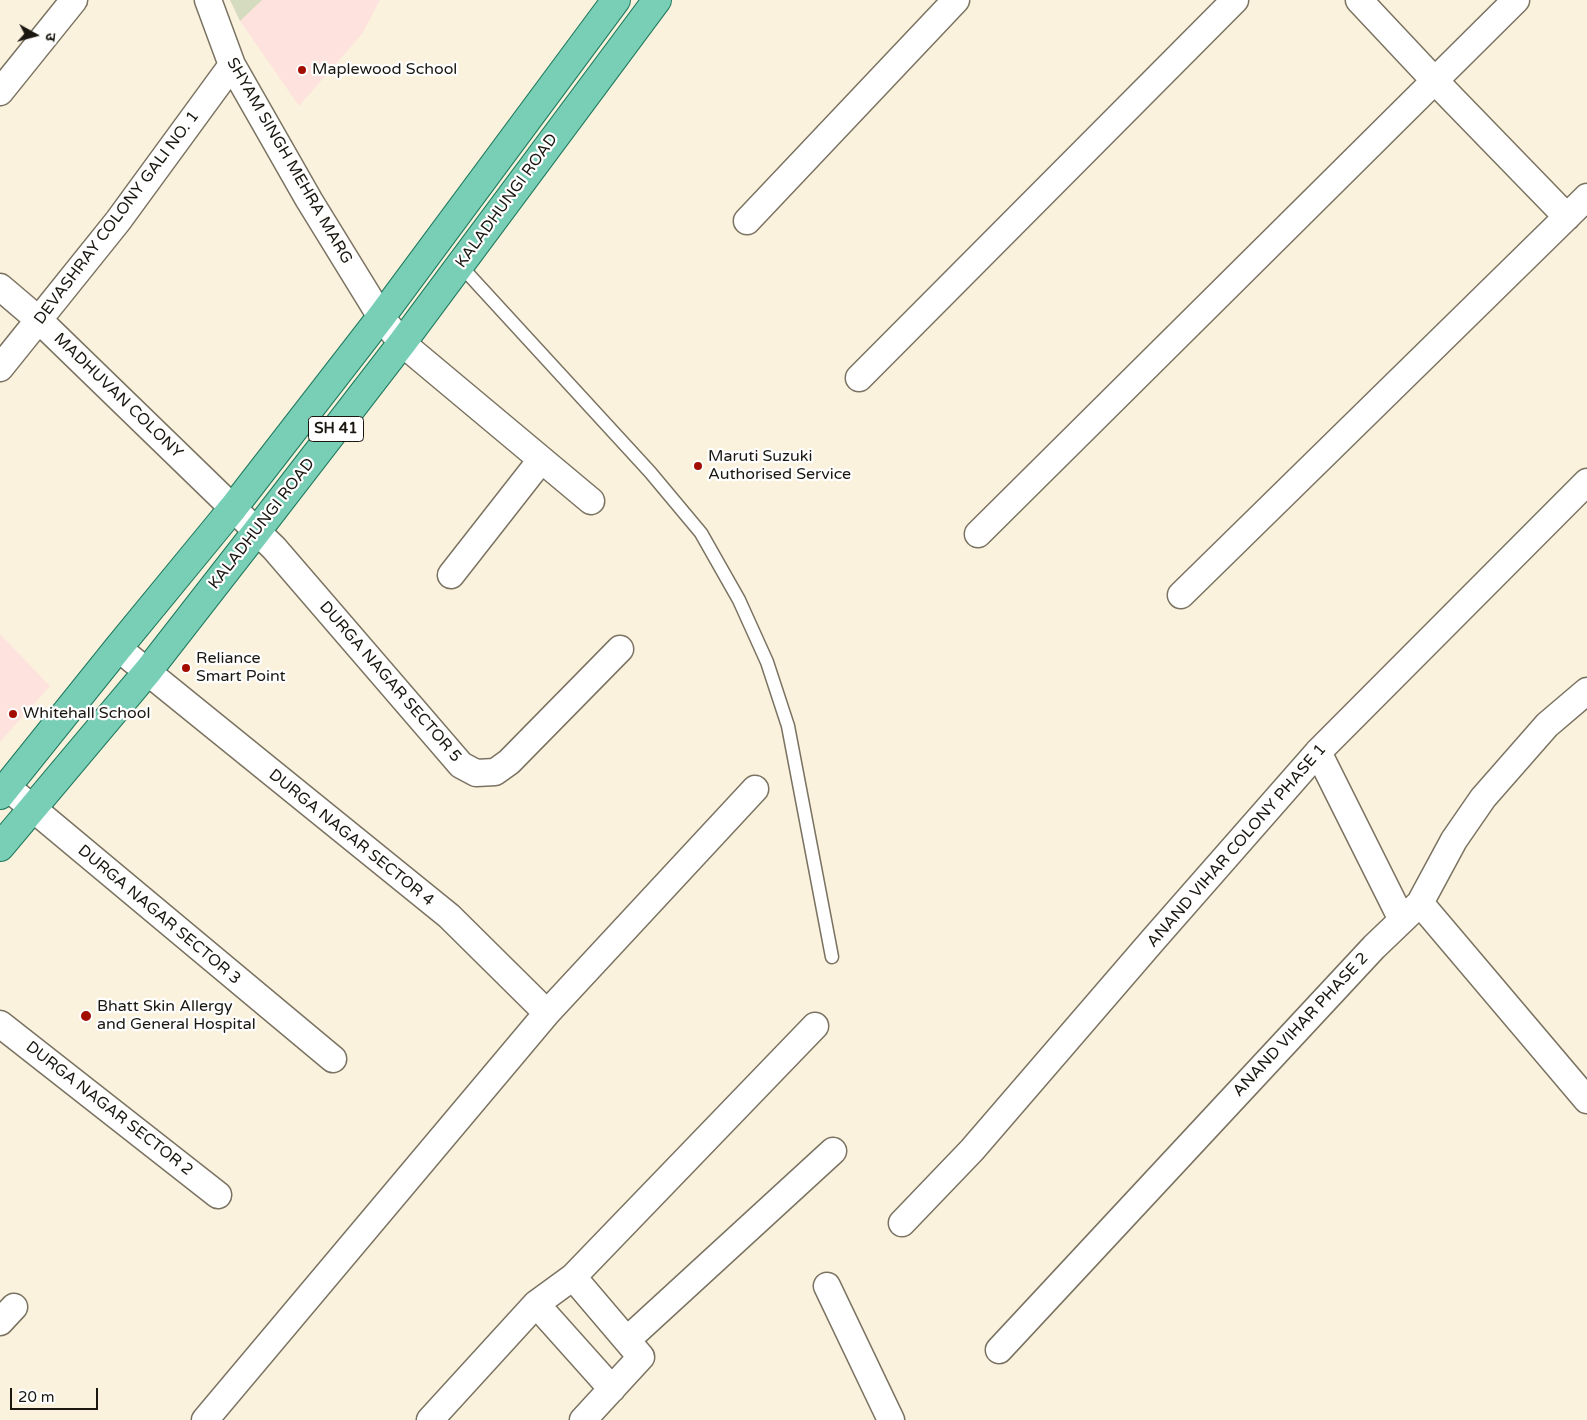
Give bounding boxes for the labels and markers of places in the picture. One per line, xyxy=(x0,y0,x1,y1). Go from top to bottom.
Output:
place label: Maplewood School xyxy=(312,60,457,80)
marker: Maplewood School xyxy=(296,64,308,76)
place label: Maruti Suzuki Authorised Service xyxy=(708,447,851,485)
marker: Maruti Suzuki Authorised Service xyxy=(692,460,704,472)
place label: Reliance Smart Point xyxy=(196,649,286,687)
marker: Reliance Smart Point xyxy=(180,662,192,674)
place label: Whitehall School xyxy=(23,704,150,724)
marker: Whitehall School xyxy=(7,708,19,720)
place label: Bhatt Skin Allergy and General Hospital xyxy=(97,997,256,1035)
marker: Bhatt Skin Allergy and General Hospital xyxy=(79,1009,93,1023)

